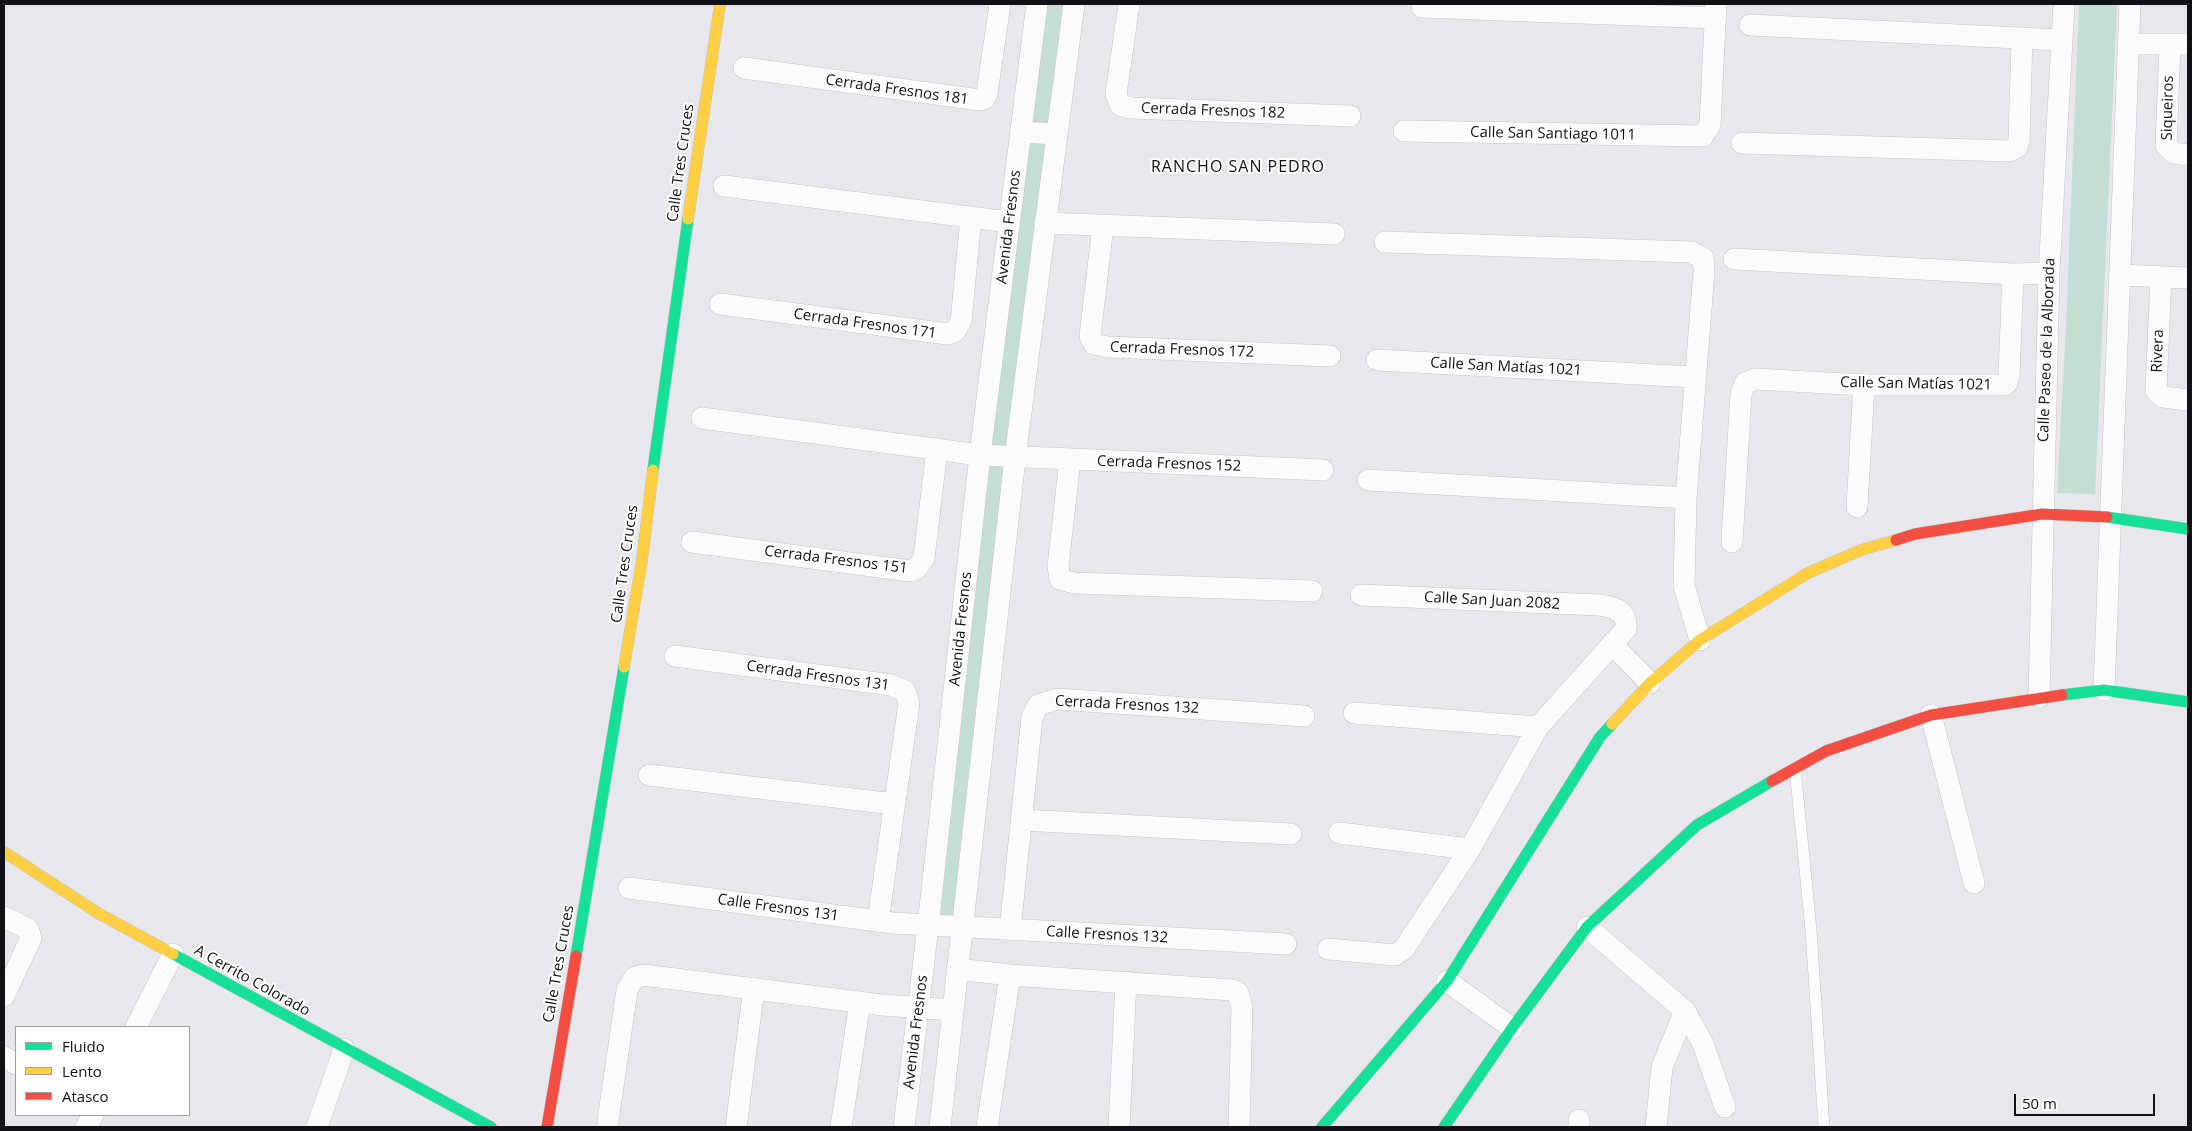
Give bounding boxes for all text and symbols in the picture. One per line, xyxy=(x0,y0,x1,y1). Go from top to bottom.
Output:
street label: Cerrada Fresnos 181 xyxy=(824,71,970,109)
street label: Siqueiros xyxy=(2158,75,2178,141)
street label: Cerrada Fresnos 182 xyxy=(1141,99,1285,123)
street label: Calle Tres Cruces xyxy=(664,103,698,223)
street label: Calle San Santiago 1011 xyxy=(1470,124,1636,144)
district label: RANCHO SAN PEDRO xyxy=(1149,157,1327,177)
street label: Avenida Fresnos xyxy=(993,169,1025,285)
street label: Calle Paseo de la Alborada xyxy=(2035,257,2059,443)
street label: Cerrada Fresnos 171 xyxy=(792,305,938,343)
street label: Rivera xyxy=(2148,329,2168,373)
street label: Cerrada Fresnos 172 xyxy=(1110,338,1254,362)
street label: Calle San Matías 1021 xyxy=(1430,354,1582,380)
street label: Calle San Matías 1021 xyxy=(1840,374,1992,394)
street label: Cerrada Fresnos 152 xyxy=(1097,452,1241,476)
street label: Calle Tres Cruces xyxy=(608,504,642,624)
street label: Cerrada Fresnos 151 xyxy=(763,542,909,578)
street label: Avenida Fresnos xyxy=(946,571,976,687)
street label: Calle San Juan 2082 xyxy=(1423,588,1561,614)
street label: Cerrada Fresnos 131 xyxy=(745,657,891,695)
street label: Cerrada Fresnos 132 xyxy=(1054,692,1200,718)
street label: Calle Fresnos 131 xyxy=(716,891,840,925)
street label: Calle Tres Cruces xyxy=(540,904,578,1024)
street label: Calle Fresnos 132 xyxy=(1046,923,1168,947)
street label: A Cerrito Colorado xyxy=(191,942,313,1020)
street label: Avenida Fresnos xyxy=(900,974,932,1090)
legend xyxy=(15,1026,190,1116)
text: Fluido xyxy=(62,1036,105,1056)
text: Lento xyxy=(62,1061,102,1081)
scale bar xyxy=(2017,1084,2158,1116)
text: Atasco xyxy=(62,1086,109,1106)
text: 50 m xyxy=(2022,1093,2057,1113)

